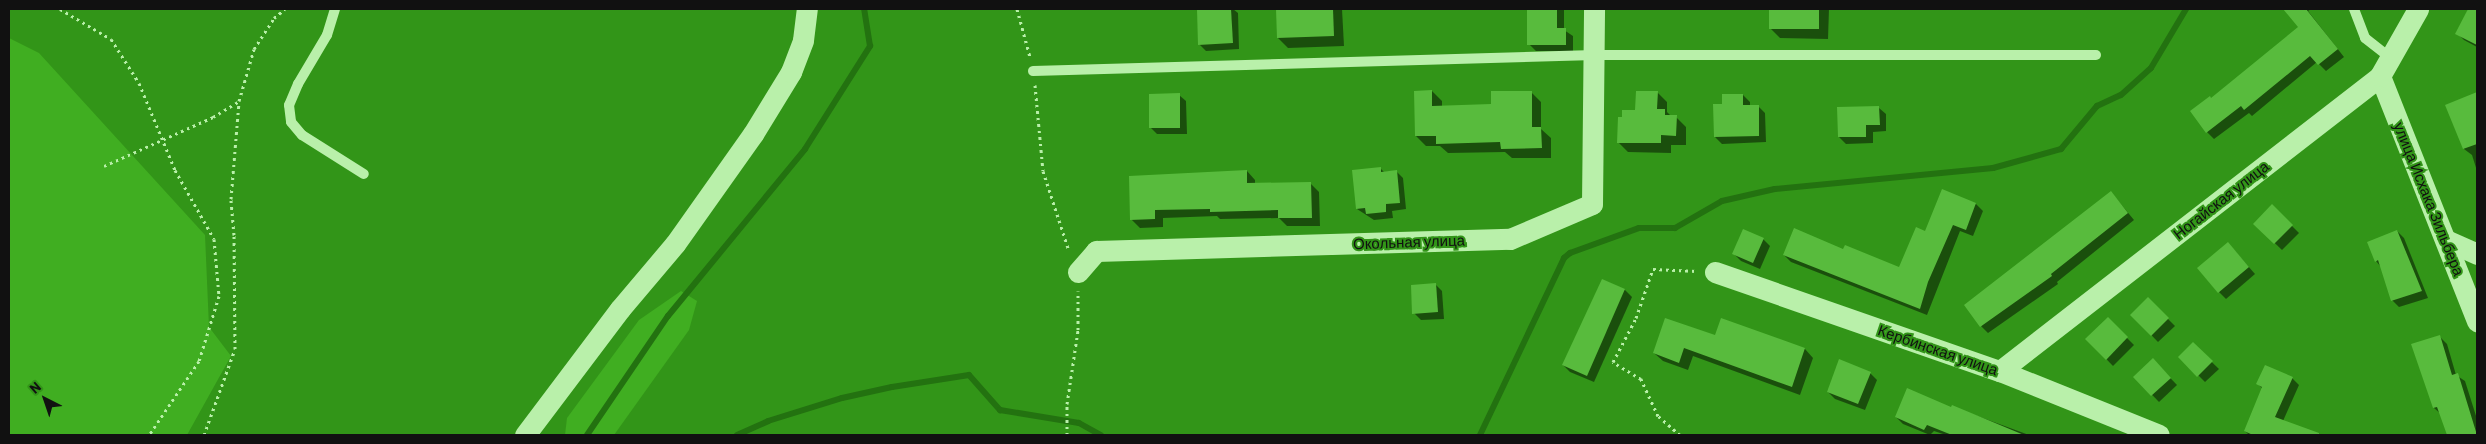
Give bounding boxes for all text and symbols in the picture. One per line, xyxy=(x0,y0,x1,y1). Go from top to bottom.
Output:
street label: улица Исхака Зильбера xyxy=(2390,120,2468,278)
street label: Ногайская улица xyxy=(2170,157,2272,243)
street label: Окольная улица xyxy=(1353,231,1465,253)
street label: Кербинская улица xyxy=(1876,321,2000,379)
north arrow xyxy=(20,374,70,424)
text: N xyxy=(26,378,44,397)

